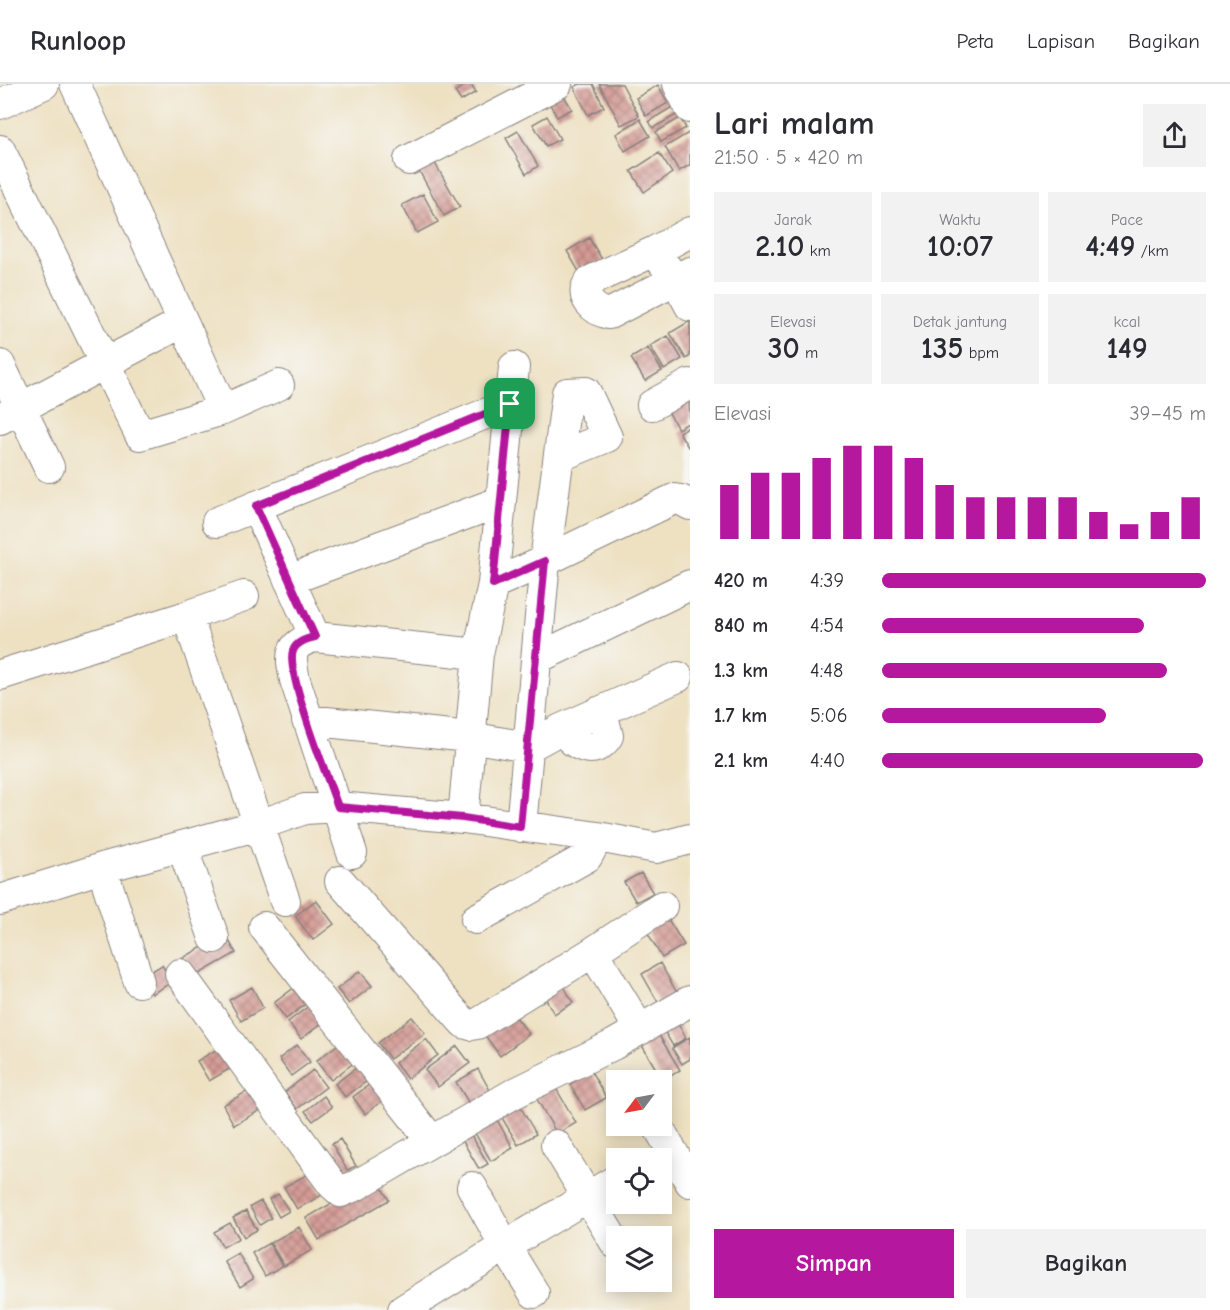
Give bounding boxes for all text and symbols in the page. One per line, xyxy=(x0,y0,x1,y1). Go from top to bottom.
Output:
text: Runloop xyxy=(30,25,126,57)
text: Peta xyxy=(956,29,994,53)
text: Lapisan xyxy=(1027,29,1095,53)
text: Bagikan xyxy=(1128,29,1200,53)
text: Lari malam xyxy=(714,104,875,142)
button: share xyxy=(1143,104,1206,167)
text: 21:50 · 5 × 420 m xyxy=(714,146,863,169)
text: Jarak xyxy=(774,211,812,229)
text: Waktu xyxy=(939,211,981,229)
text: Pace xyxy=(1111,211,1143,229)
text: 2.10 xyxy=(755,229,805,264)
text: 10:07 xyxy=(927,229,993,264)
text: 4:49 xyxy=(1085,229,1135,264)
text: km xyxy=(805,242,831,260)
text: /km xyxy=(1135,242,1169,260)
text: Elevasi xyxy=(770,313,816,331)
text: Detak jantung xyxy=(913,313,1007,331)
text: kcal xyxy=(1114,313,1140,331)
text: 30 xyxy=(768,331,800,366)
text: 135 xyxy=(921,331,963,366)
text: 149 xyxy=(1106,331,1148,366)
text: m xyxy=(800,344,818,362)
text: bpm xyxy=(963,344,999,362)
pin xyxy=(484,378,535,429)
icon: arrive xyxy=(493,387,526,420)
text: Elevasi xyxy=(714,402,772,425)
text: 39–45 m xyxy=(1130,402,1206,425)
text: 420 m xyxy=(714,569,768,592)
text: 4:39 xyxy=(810,569,844,592)
text: 840 m xyxy=(714,614,768,637)
text: 4:54 xyxy=(810,614,844,637)
text: 1.3 km xyxy=(714,659,768,682)
text: 4:48 xyxy=(810,659,843,682)
text: 1.7 km xyxy=(714,704,767,727)
text: 5:06 xyxy=(810,704,847,727)
text: 2.1 km xyxy=(714,749,768,772)
text: 4:40 xyxy=(810,749,845,772)
north arrow xyxy=(606,1070,672,1136)
map controls xyxy=(606,1070,672,1292)
button: locate xyxy=(606,1148,672,1214)
button: layers xyxy=(606,1226,672,1292)
button: Simpan xyxy=(714,1229,954,1298)
button: Bagikan xyxy=(966,1229,1206,1298)

